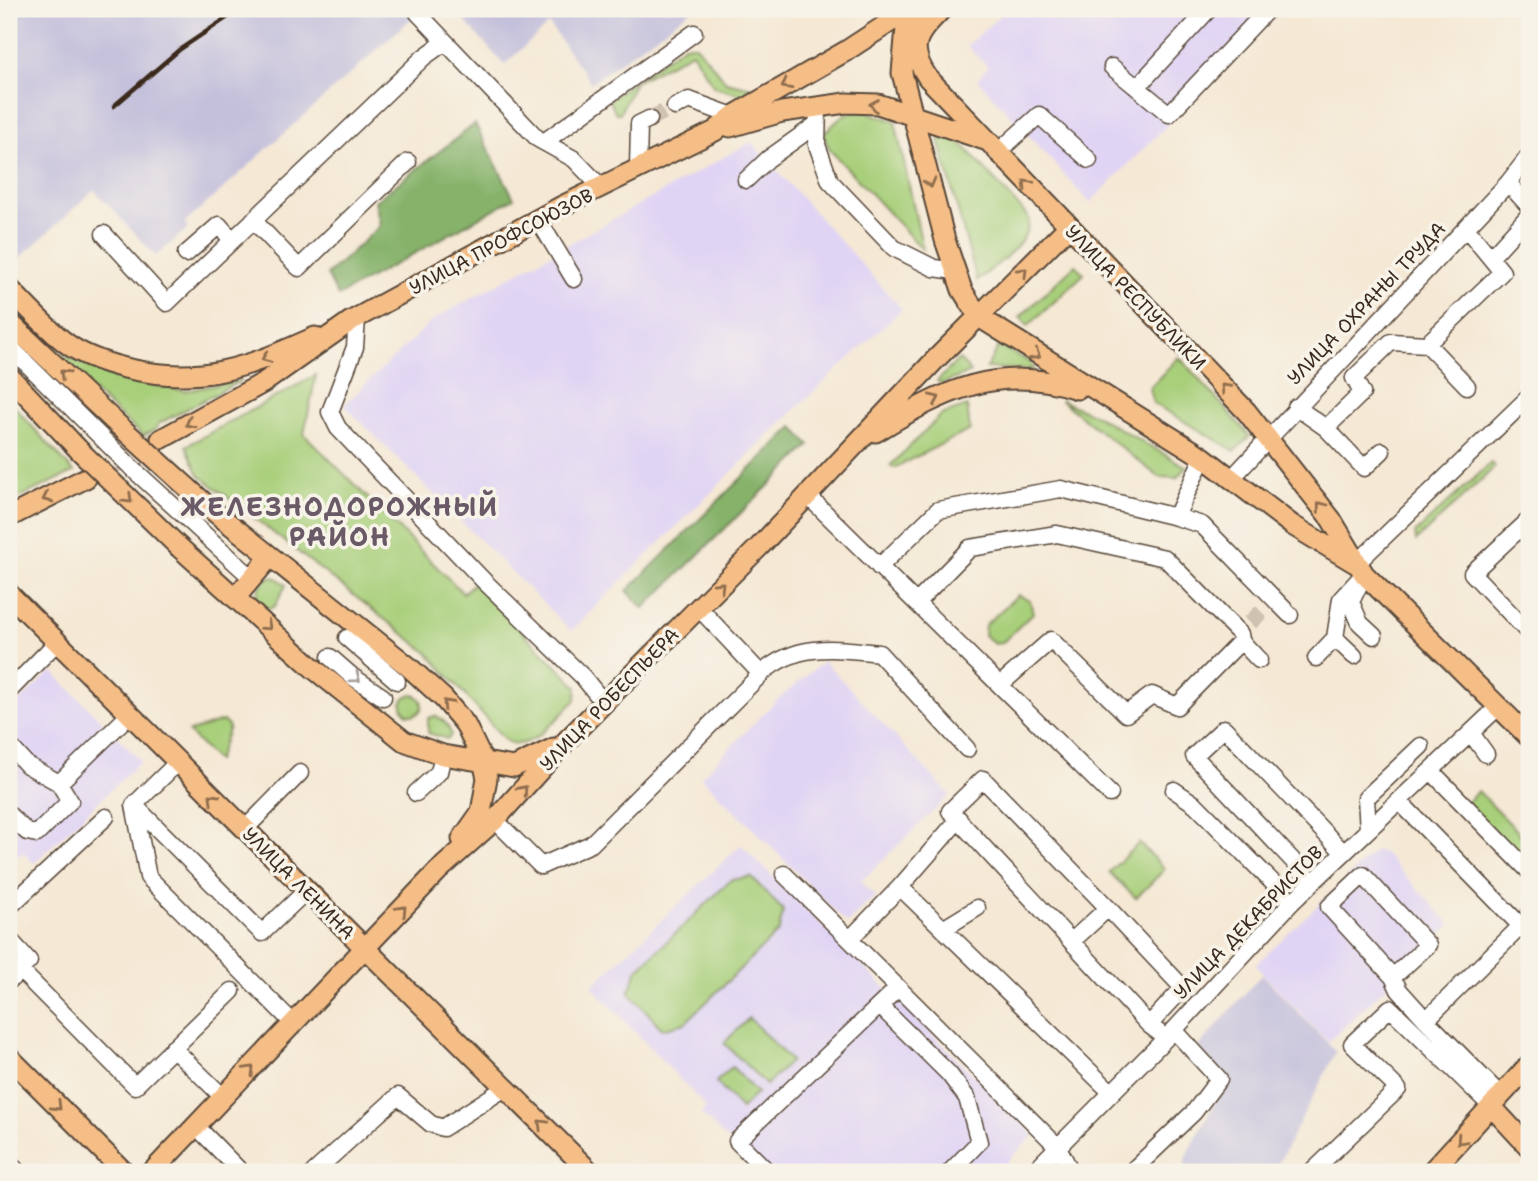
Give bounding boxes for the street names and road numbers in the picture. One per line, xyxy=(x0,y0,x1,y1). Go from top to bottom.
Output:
street label: УЛИЦА ПРОФСОЮЗОВ xyxy=(405,182,597,300)
street label: УЛИЦА ОХРАНЫ ТРУДА xyxy=(1282,216,1451,390)
street label: УЛИЦА РЕСПУБЛИКИ xyxy=(1060,219,1212,375)
street label: УЛИЦА РОБЕСПЬЕРА xyxy=(534,622,684,776)
street label: УЛИЦА ЛЕНИНА xyxy=(237,822,360,945)
street label: УЛИЦА ДЕКАБРИСТОВ xyxy=(1168,840,1328,1005)

